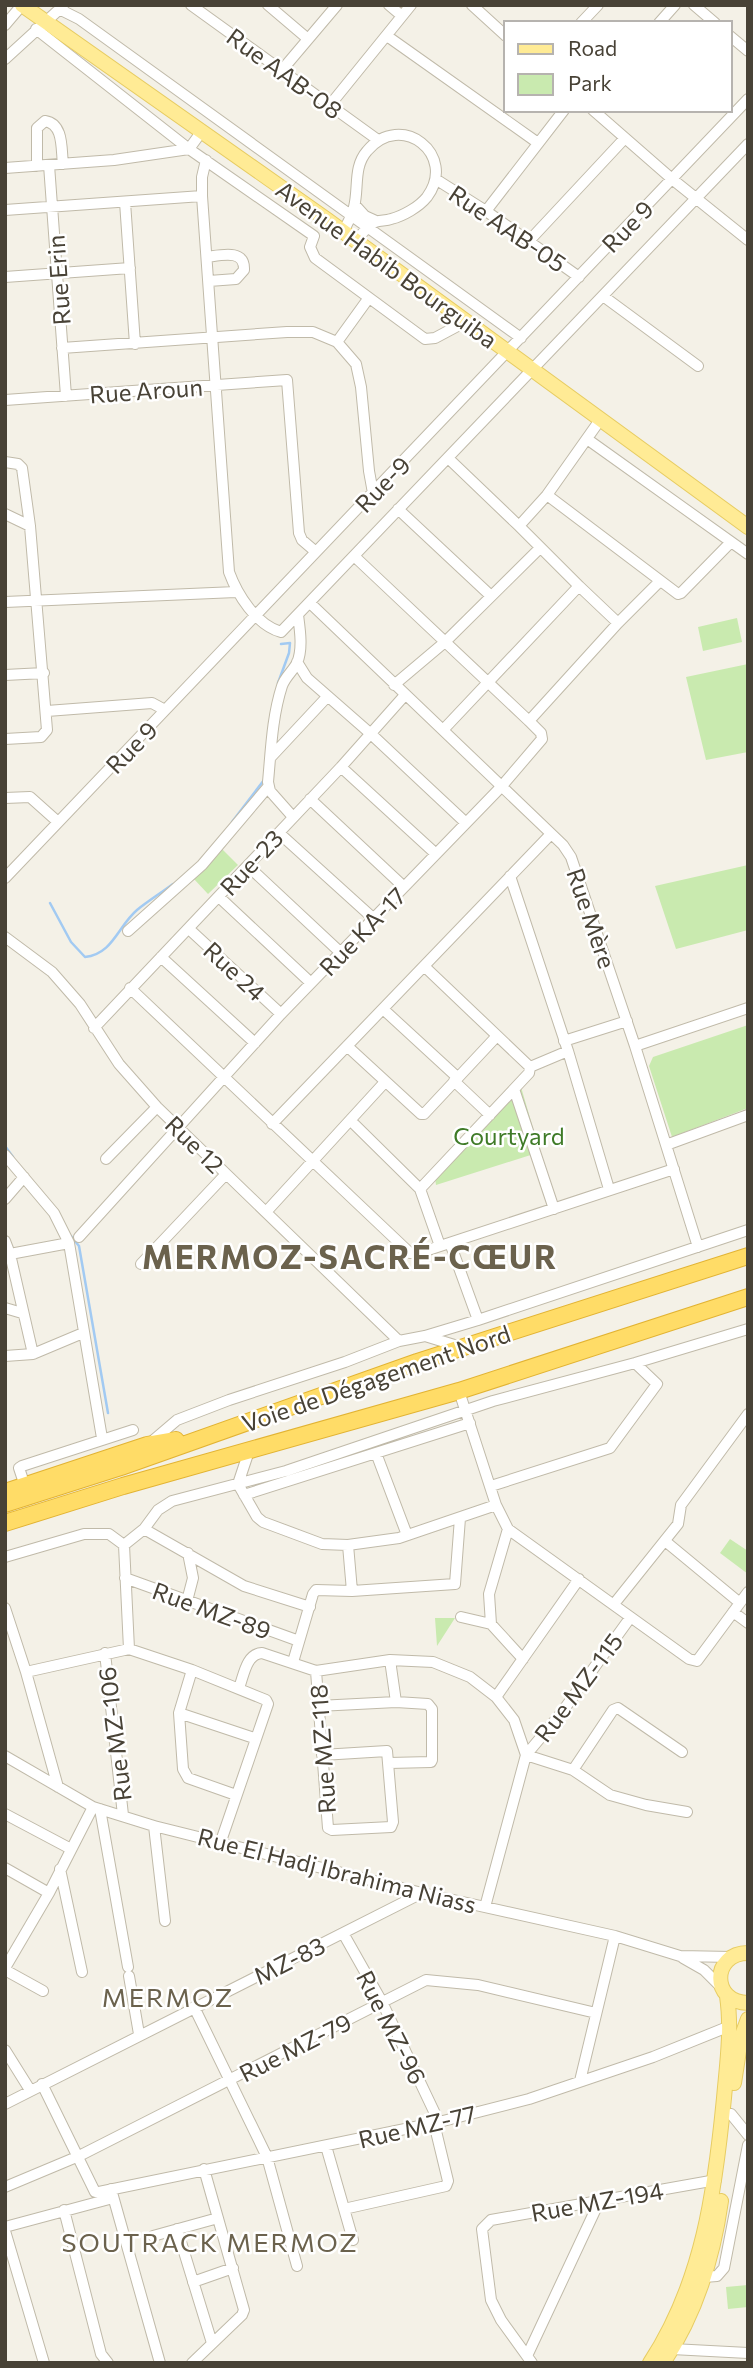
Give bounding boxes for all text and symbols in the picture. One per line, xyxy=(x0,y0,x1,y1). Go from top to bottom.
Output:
street label: Rue AAB-08 xyxy=(222,21,348,125)
legend xyxy=(504,21,732,112)
text: Road xyxy=(568,35,617,60)
text: Park xyxy=(568,70,612,95)
street label: Avenue Habib Bourguiba xyxy=(271,174,503,354)
street label: Rue AAB-05 xyxy=(444,178,572,278)
street label: Rue 9 xyxy=(595,194,659,258)
street label: Rue Erin xyxy=(40,234,76,326)
street label: Rue Aroun xyxy=(88,372,204,408)
street label: Rue-9 xyxy=(348,450,416,518)
street label: Rue 9 xyxy=(99,715,163,779)
street label: Rue-23 xyxy=(213,823,289,901)
street label: Rue Mère xyxy=(561,864,623,972)
street label: Rue KA-17 xyxy=(313,881,411,981)
street label: Rue 24 xyxy=(198,935,272,1007)
street label: Rue 12 xyxy=(160,1109,230,1179)
park label: Courtyard xyxy=(453,1121,565,1150)
district label: MERMOZ-SACRÉ-CŒUR xyxy=(142,1236,558,1276)
street label: Voie de Dégagement Nord xyxy=(238,1318,514,1438)
street label: Rue MZ-89 xyxy=(149,1575,275,1645)
street label: Rue MZ-115 xyxy=(528,1627,628,1747)
street label: Rue MZ-106 xyxy=(91,1665,137,1803)
street label: Rue MZ-118 xyxy=(303,1683,341,1815)
street label: Rue El Hadj Ibrahima Niass xyxy=(195,1821,479,1919)
street label: MZ-83 xyxy=(248,1930,330,1990)
street label: Rue MZ-96 xyxy=(351,1965,433,2089)
district label: MERMOZ xyxy=(102,1981,234,2012)
street label: Rue MZ-79 xyxy=(234,2006,356,2088)
street label: Rue MZ-77 xyxy=(355,2098,479,2154)
street label: Rue MZ-194 xyxy=(529,2175,665,2227)
district label: SOUTRACK MERMOZ xyxy=(61,2226,359,2257)

